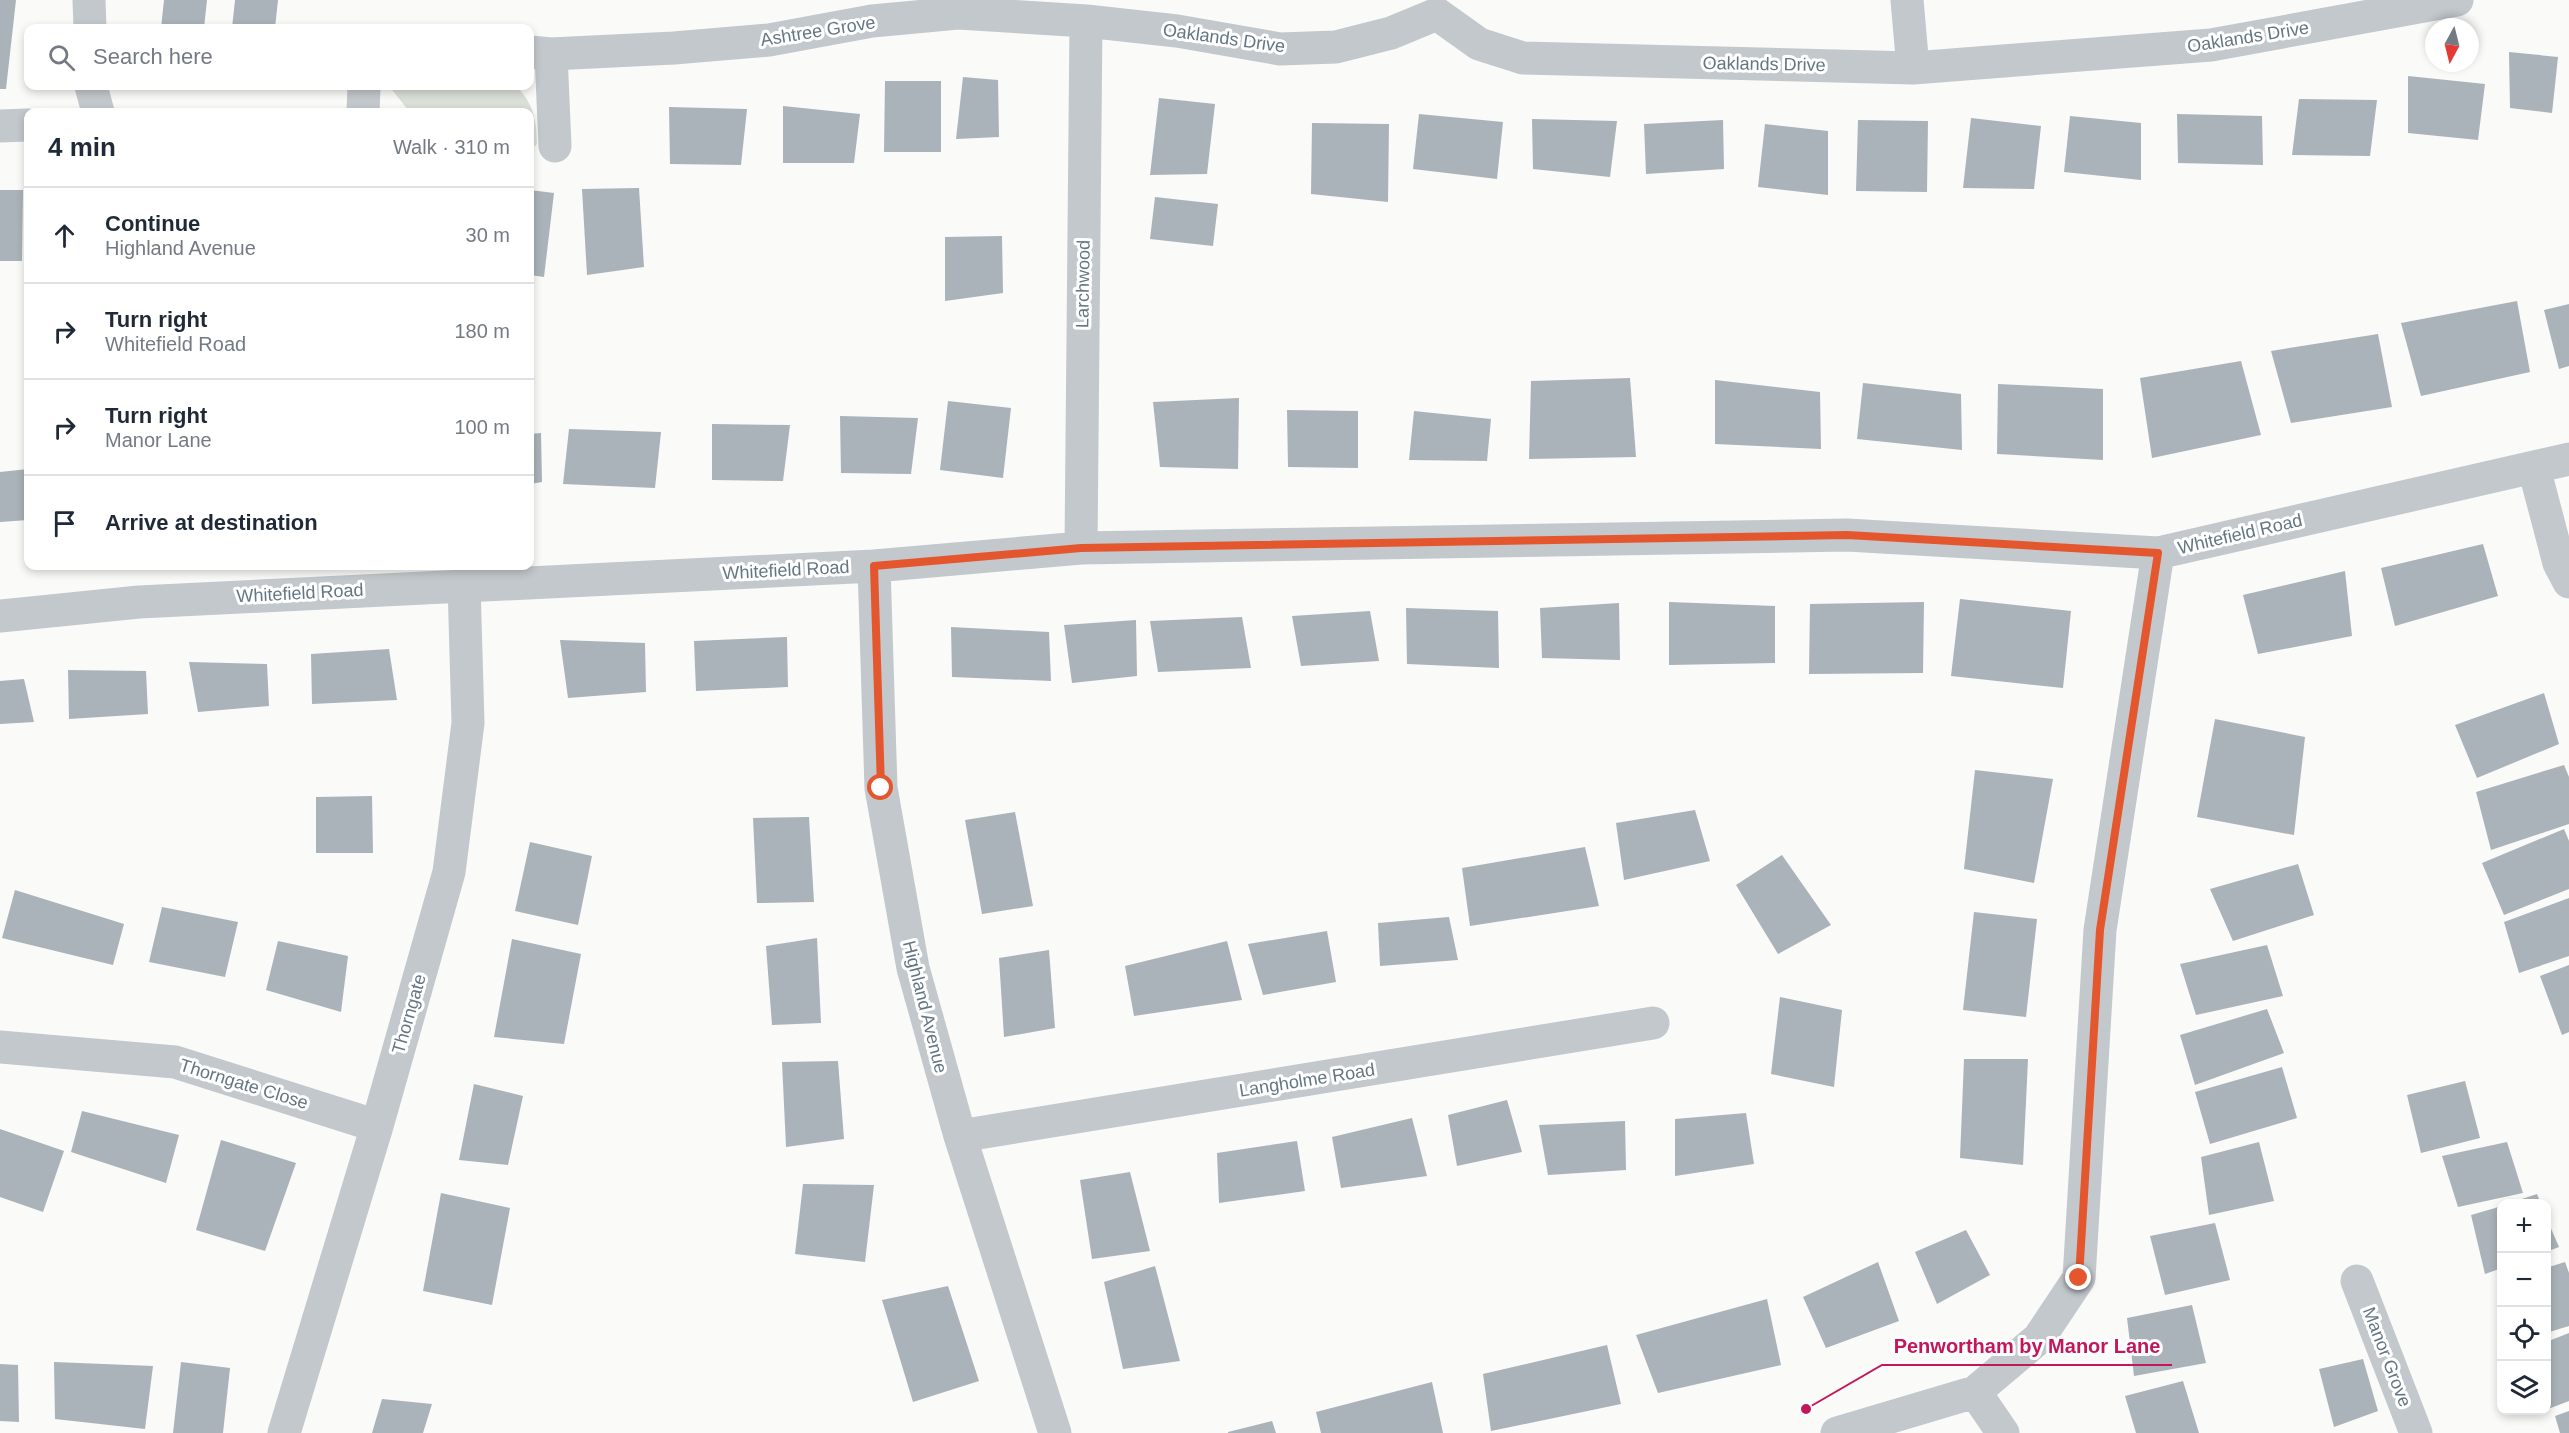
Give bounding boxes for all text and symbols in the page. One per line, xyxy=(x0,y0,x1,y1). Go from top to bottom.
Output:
street label: Ashtree Grove xyxy=(759,12,877,50)
street label: Oaklands Drive xyxy=(2186,17,2310,57)
north arrow xyxy=(2425,18,2479,72)
street label: Oaklands Drive xyxy=(1162,20,1286,56)
search box xyxy=(24,24,534,90)
icon: search xyxy=(45,41,78,74)
text: Search here xyxy=(93,44,213,69)
street label: Oaklands Drive xyxy=(1702,53,1826,75)
text: 4 min xyxy=(48,132,116,162)
text: Walk · 310 m xyxy=(393,136,510,158)
text: Continue xyxy=(105,211,200,236)
icon: ahead xyxy=(48,219,81,252)
text: 30 m xyxy=(466,224,510,246)
text: Highland Avenue xyxy=(105,237,256,259)
street label: Larchwood xyxy=(1072,240,1094,328)
text: Turn right xyxy=(105,307,207,332)
icon: right xyxy=(48,315,81,348)
text: 180 m xyxy=(454,320,510,342)
text: Whitefield Road xyxy=(105,333,246,355)
text: Turn right xyxy=(105,403,207,428)
icon: right xyxy=(48,411,81,444)
text: 100 m xyxy=(454,416,510,438)
text: Manor Lane xyxy=(105,429,212,451)
icon: arrive xyxy=(48,507,81,540)
text: Arrive at destination xyxy=(105,510,318,535)
street label: Whitefield Road xyxy=(2176,510,2304,558)
street label: Whitefield Road xyxy=(722,557,850,583)
street label: Whitefield Road xyxy=(236,580,364,606)
route start xyxy=(867,774,893,800)
street label: Highland Avenue xyxy=(899,939,951,1075)
street label: Thorngate xyxy=(388,972,430,1056)
street label: Thorngate Close xyxy=(177,1055,311,1113)
street label: Langholme Road xyxy=(1238,1059,1376,1101)
map controls xyxy=(2497,1199,2551,1415)
button: + xyxy=(2497,1199,2551,1253)
button: − xyxy=(2497,1253,2551,1307)
route end xyxy=(2065,1264,2091,1290)
street label: Manor Grove xyxy=(2359,1304,2415,1410)
button: locate xyxy=(2497,1307,2551,1361)
callout: Penwortham by Manor Lane xyxy=(1882,1327,2172,1365)
text: Penwortham by Manor Lane xyxy=(1894,1335,2160,1357)
button: layers xyxy=(2497,1361,2551,1415)

